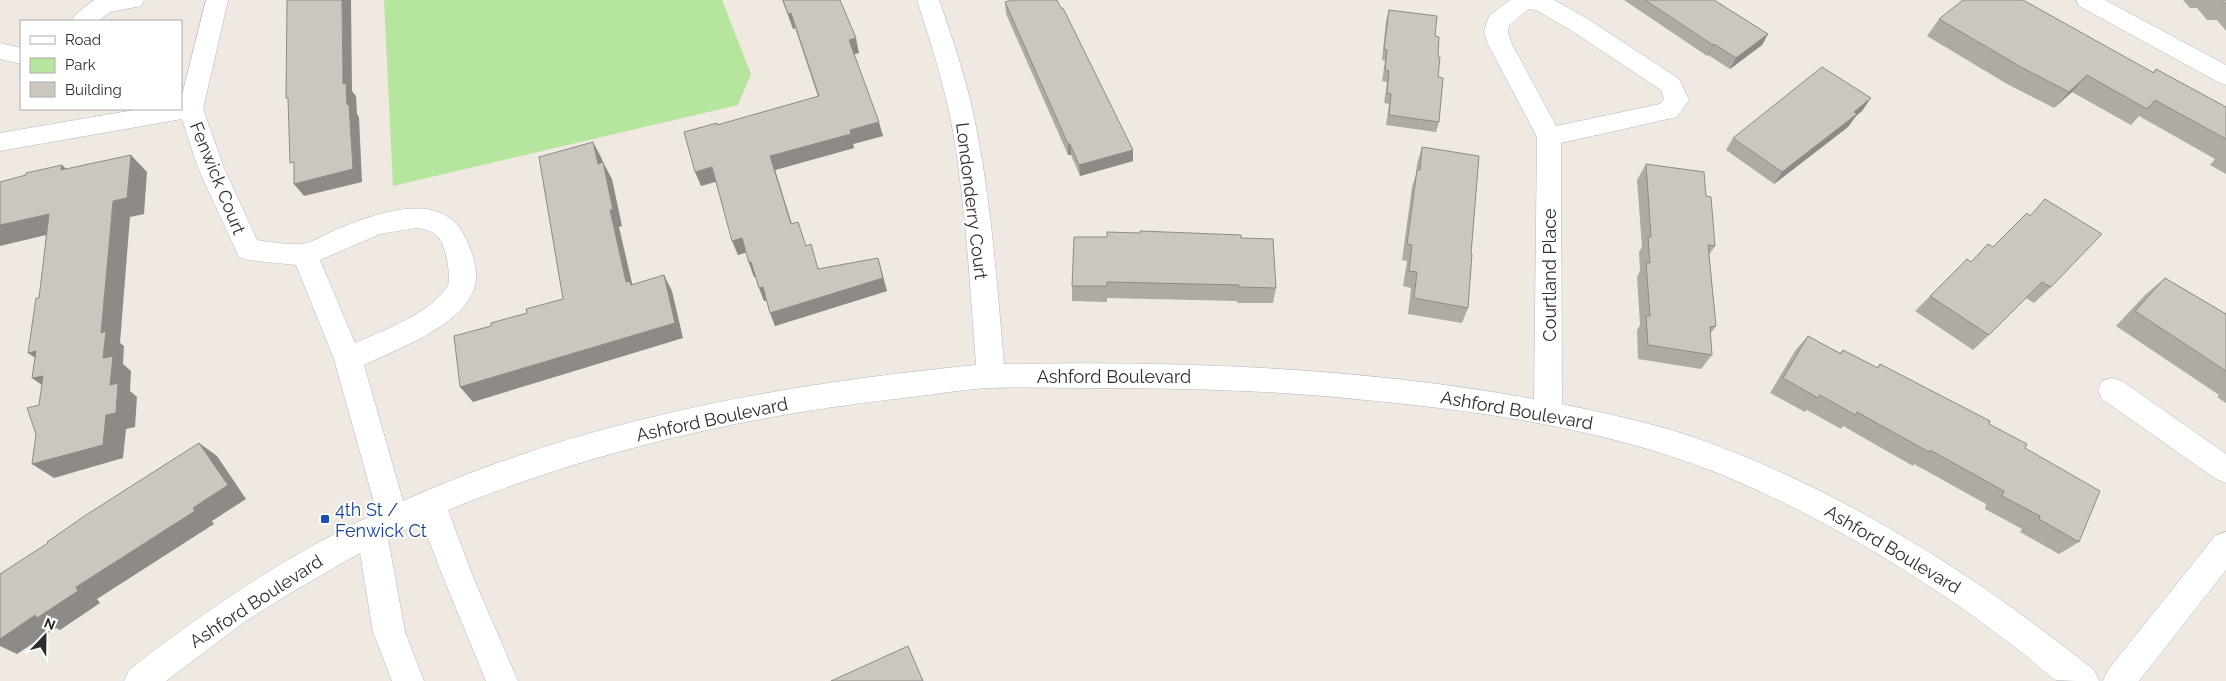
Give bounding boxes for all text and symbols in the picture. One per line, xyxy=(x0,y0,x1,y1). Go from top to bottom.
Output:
legend xyxy=(20,20,182,110)
text: Road xyxy=(65,31,101,49)
text: Park xyxy=(65,56,96,74)
text: Building xyxy=(65,81,122,99)
street label: Fenwick Court xyxy=(186,119,250,237)
street label: Londonderry Court xyxy=(952,121,992,281)
street label: Courtland Place xyxy=(1539,208,1560,342)
street label: Ashford Boulevard xyxy=(1037,366,1191,387)
street label: Ashford Boulevard xyxy=(1439,386,1595,434)
street label: Ashford Boulevard xyxy=(634,393,790,445)
place label: 4th St / Fenwick Ct xyxy=(335,499,427,541)
street label: Ashford Boulevard xyxy=(1821,500,1965,598)
marker: 4th St / Fenwick Ct xyxy=(319,513,331,525)
street label: Ashford Boulevard xyxy=(186,550,326,652)
north arrow xyxy=(20,611,70,661)
text: N xyxy=(42,615,58,633)

